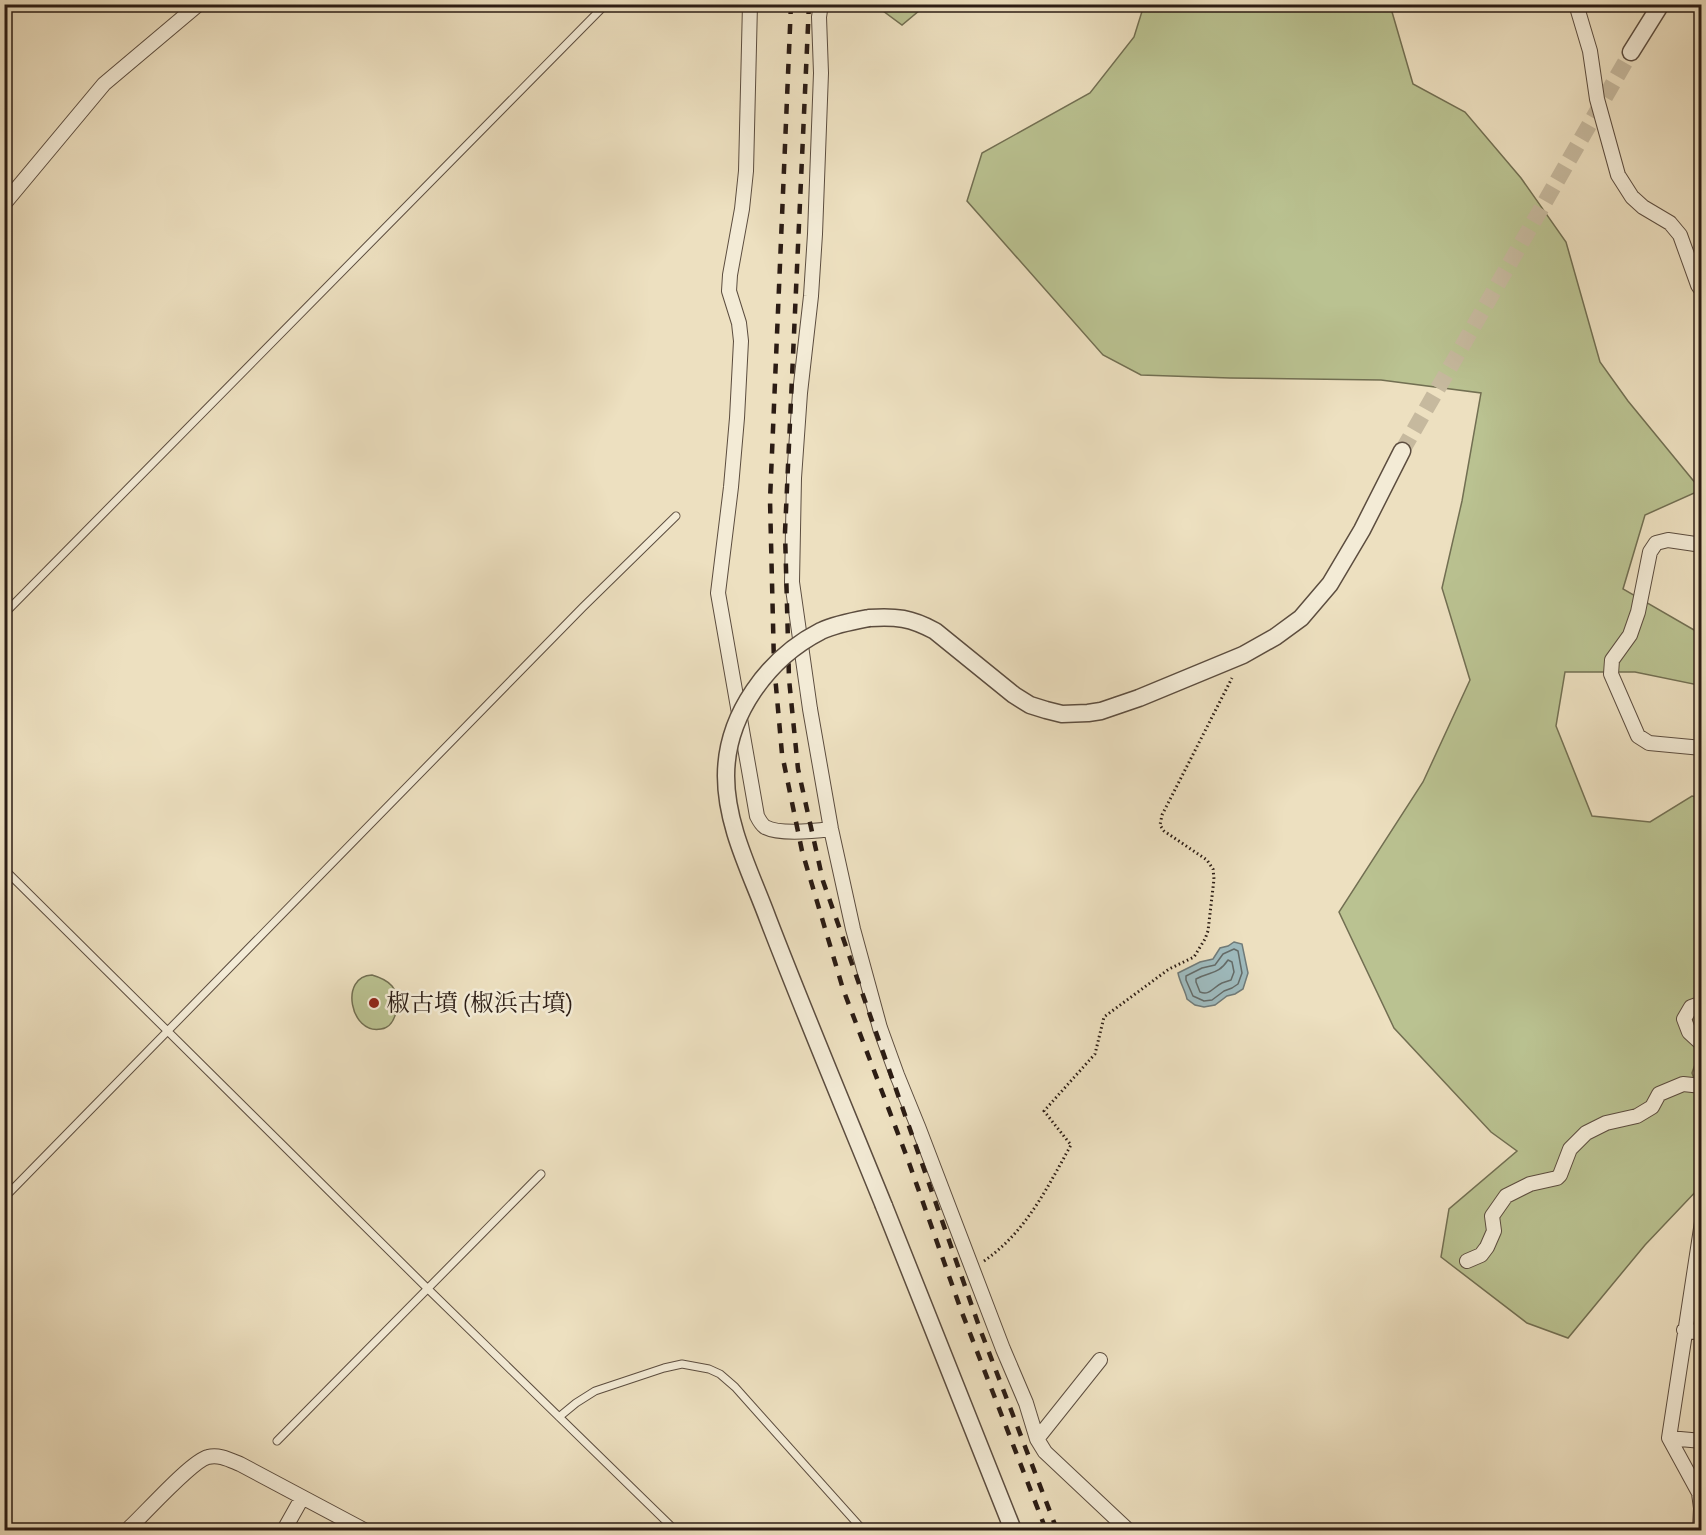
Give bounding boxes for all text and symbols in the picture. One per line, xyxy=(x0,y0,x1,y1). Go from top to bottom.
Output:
place label: 椒古墳 (椒浜古墳) xyxy=(386,988,573,1018)
marker: 椒古墳 (椒浜古墳) xyxy=(367,996,381,1010)

